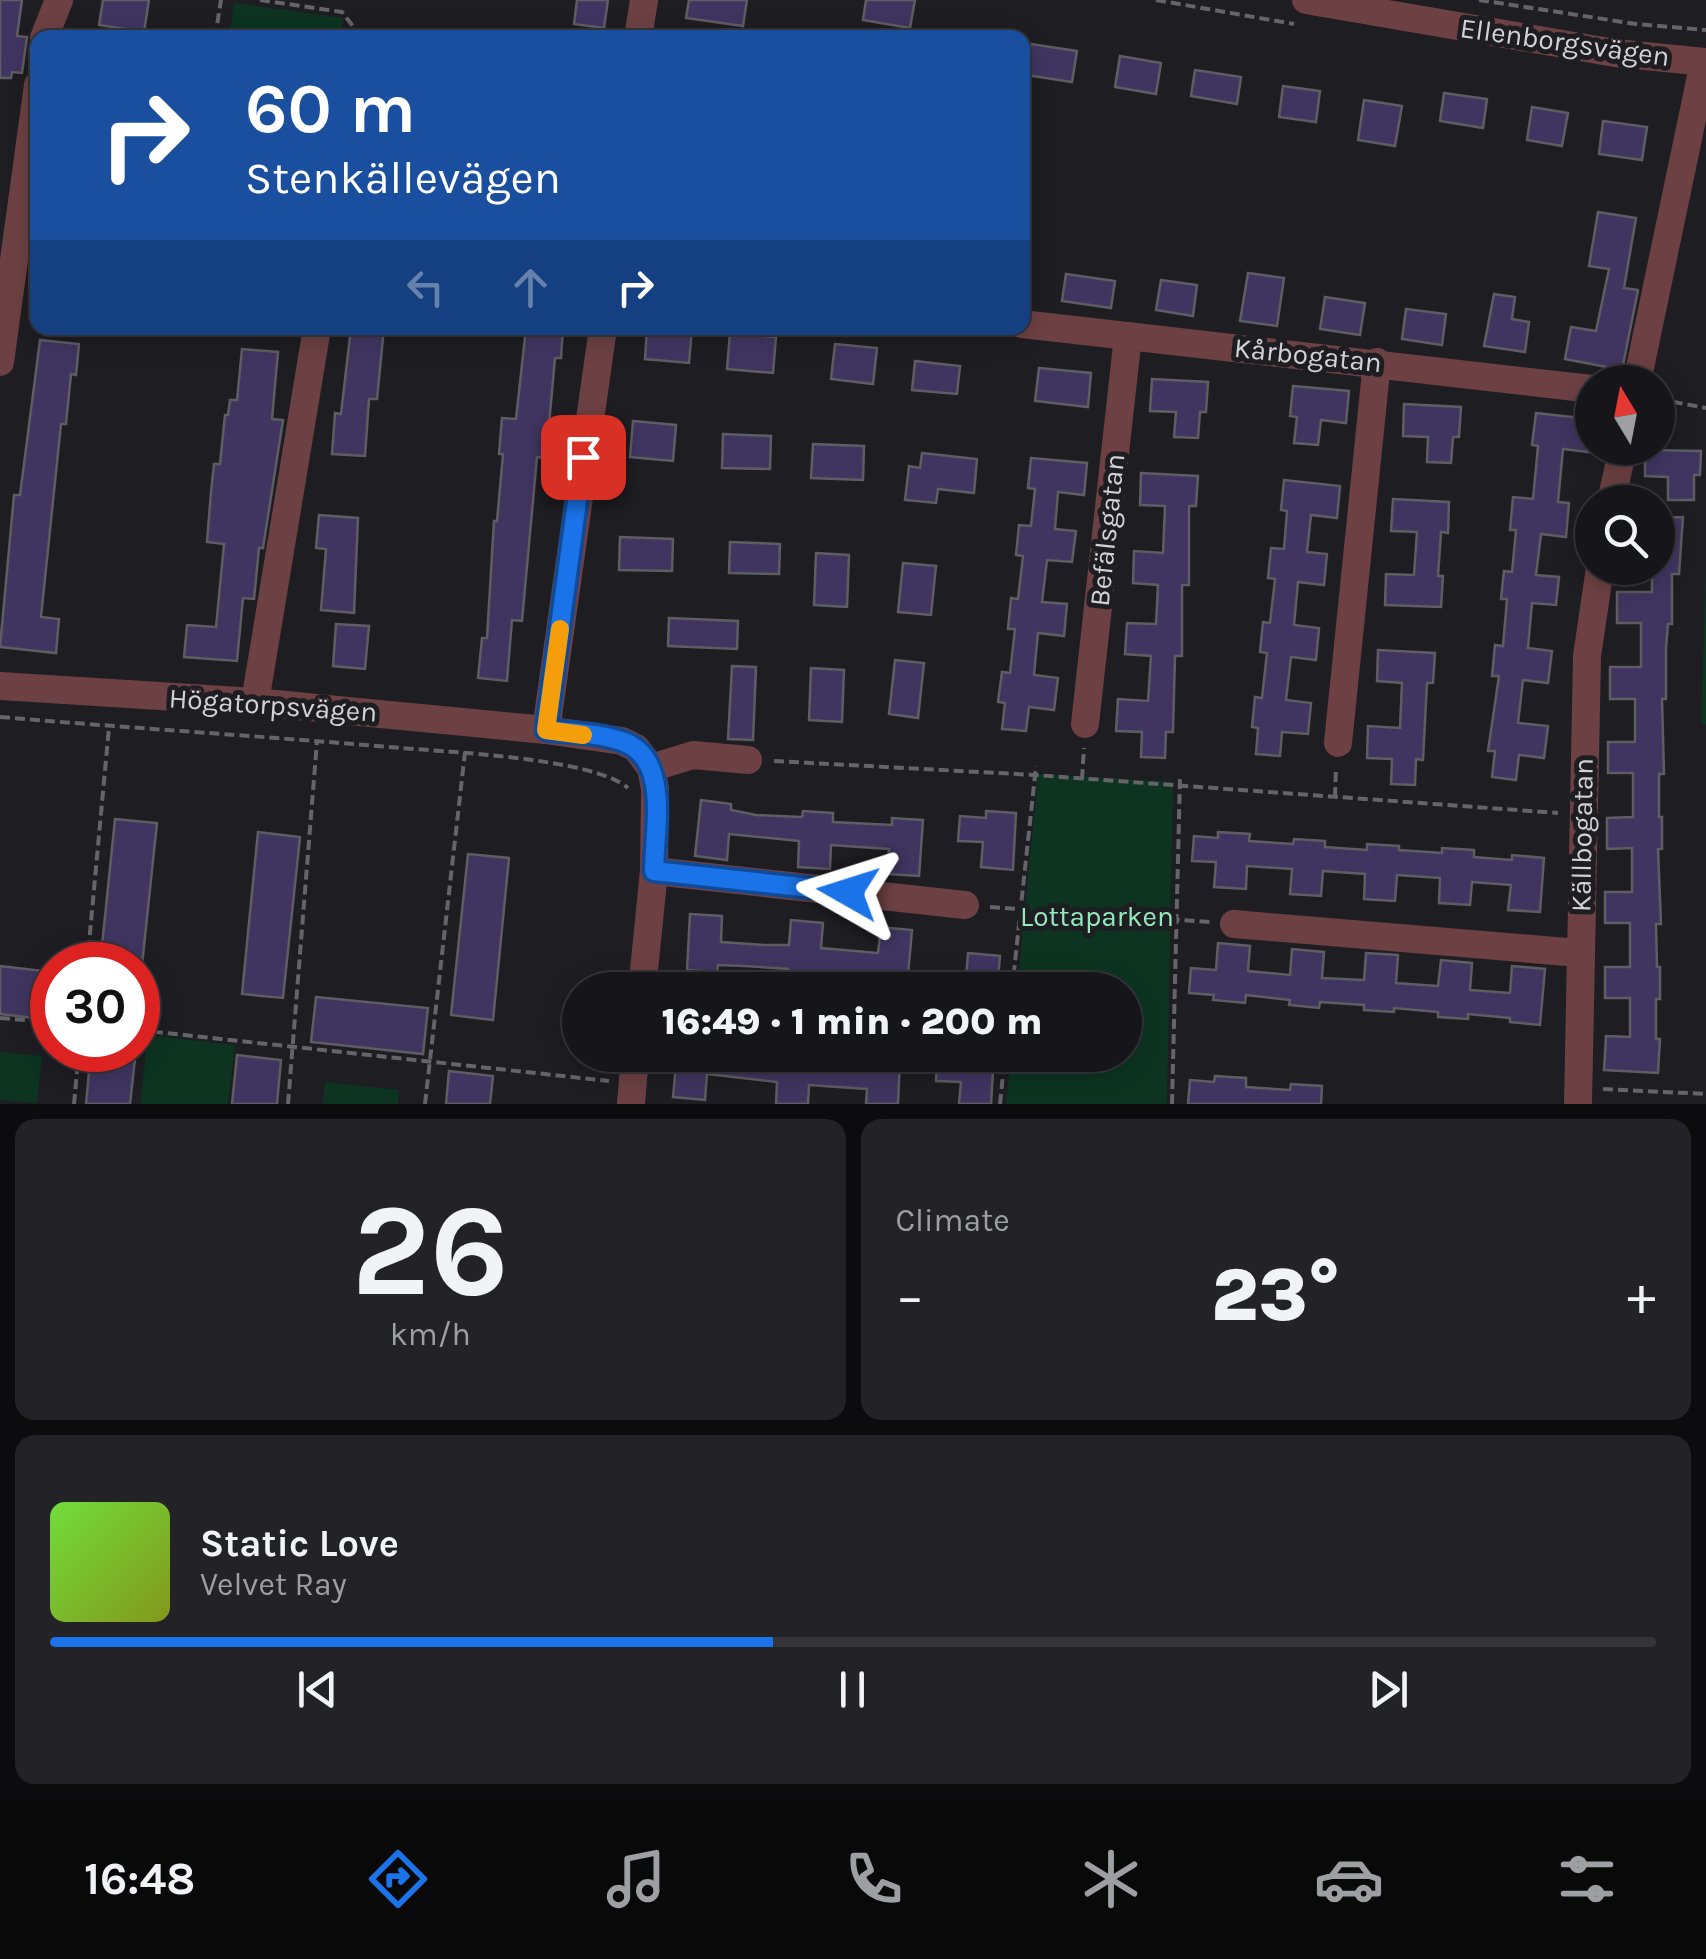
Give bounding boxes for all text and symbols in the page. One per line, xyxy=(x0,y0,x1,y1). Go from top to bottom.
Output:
street label: Ellenborgsvägen xyxy=(1458,11,1672,73)
text: 60 m xyxy=(245,68,416,150)
icon: right xyxy=(80,70,210,200)
text: Stenkällevägen xyxy=(245,152,561,204)
icon: left xyxy=(398,260,453,315)
icon: ahead xyxy=(503,260,558,315)
icon: right xyxy=(608,260,663,315)
street label: Kårbogatan xyxy=(1232,331,1384,379)
north arrow xyxy=(1575,365,1675,465)
map controls xyxy=(1575,365,1675,585)
pin xyxy=(541,415,626,500)
icon: arrive xyxy=(556,430,611,485)
street label: Befälsgatan xyxy=(1083,452,1131,608)
button: search xyxy=(1575,485,1675,585)
street label: Högatorpsvägen xyxy=(168,681,378,729)
street label: Källbogatan xyxy=(1564,758,1600,912)
position arrow xyxy=(796,840,900,944)
park label: Lottaparken xyxy=(1020,900,1174,933)
speed limit sign: 30 xyxy=(30,942,160,1072)
text: 16:49 · 1 min · 200 m xyxy=(661,999,1043,1044)
text: 26 xyxy=(351,1175,509,1327)
text: Climate xyxy=(896,1202,1010,1239)
text: 23° xyxy=(1211,1251,1340,1339)
text: − xyxy=(896,1264,924,1328)
text: + xyxy=(1627,1264,1656,1328)
text: km/h xyxy=(390,1316,471,1353)
text: Static Love xyxy=(200,1521,399,1566)
text: Velvet Ray xyxy=(200,1566,347,1603)
icon: previous xyxy=(290,1662,345,1717)
icon: pause xyxy=(825,1662,880,1717)
icon: next xyxy=(1361,1662,1416,1717)
icon: directions xyxy=(363,1844,433,1914)
icon: music xyxy=(601,1844,671,1914)
icon: phone xyxy=(839,1844,909,1914)
icon: climate xyxy=(1076,1844,1146,1914)
icon: car xyxy=(1314,1844,1384,1914)
icon: filters xyxy=(1552,1844,1622,1914)
text: 16:48 xyxy=(84,1853,195,1905)

